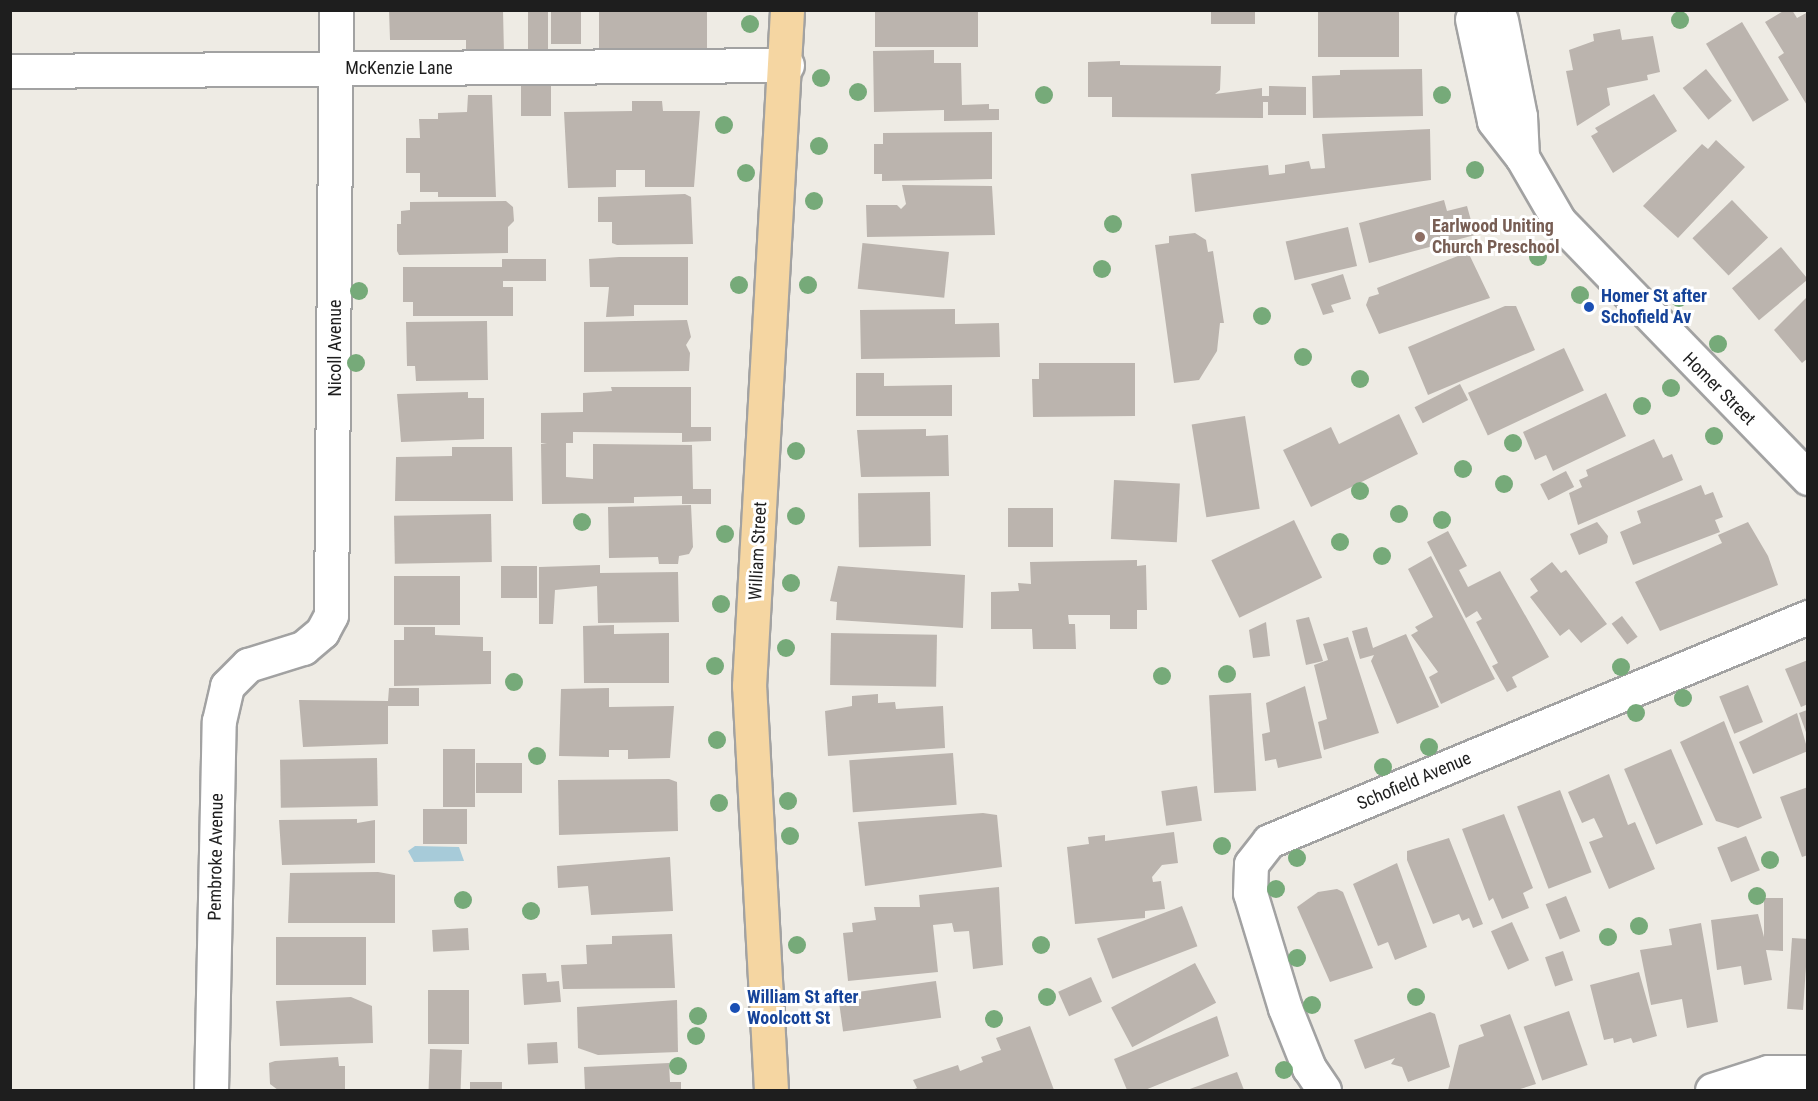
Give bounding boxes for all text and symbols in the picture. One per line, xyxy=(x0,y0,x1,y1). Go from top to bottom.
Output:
street label: McKenzie Lane xyxy=(345,57,453,79)
place label: Earlwood Uniting Church Preschool xyxy=(1432,216,1559,258)
marker: Earlwood Uniting Church Preschool xyxy=(1413,230,1427,244)
place label: Homer St after Schofield Av xyxy=(1601,286,1707,328)
street label: Nicoll Avenue xyxy=(324,300,346,396)
marker: Homer St after Schofield Av xyxy=(1582,300,1596,314)
street label: Homer Street xyxy=(1678,348,1760,430)
street label: William Street xyxy=(745,501,771,601)
street label: Schofield Avenue xyxy=(1354,747,1474,815)
street label: Pembroke Avenue xyxy=(204,793,228,921)
place label: William St after Woolcott St xyxy=(747,987,858,1030)
marker: William St after Woolcott St xyxy=(728,1001,742,1015)

